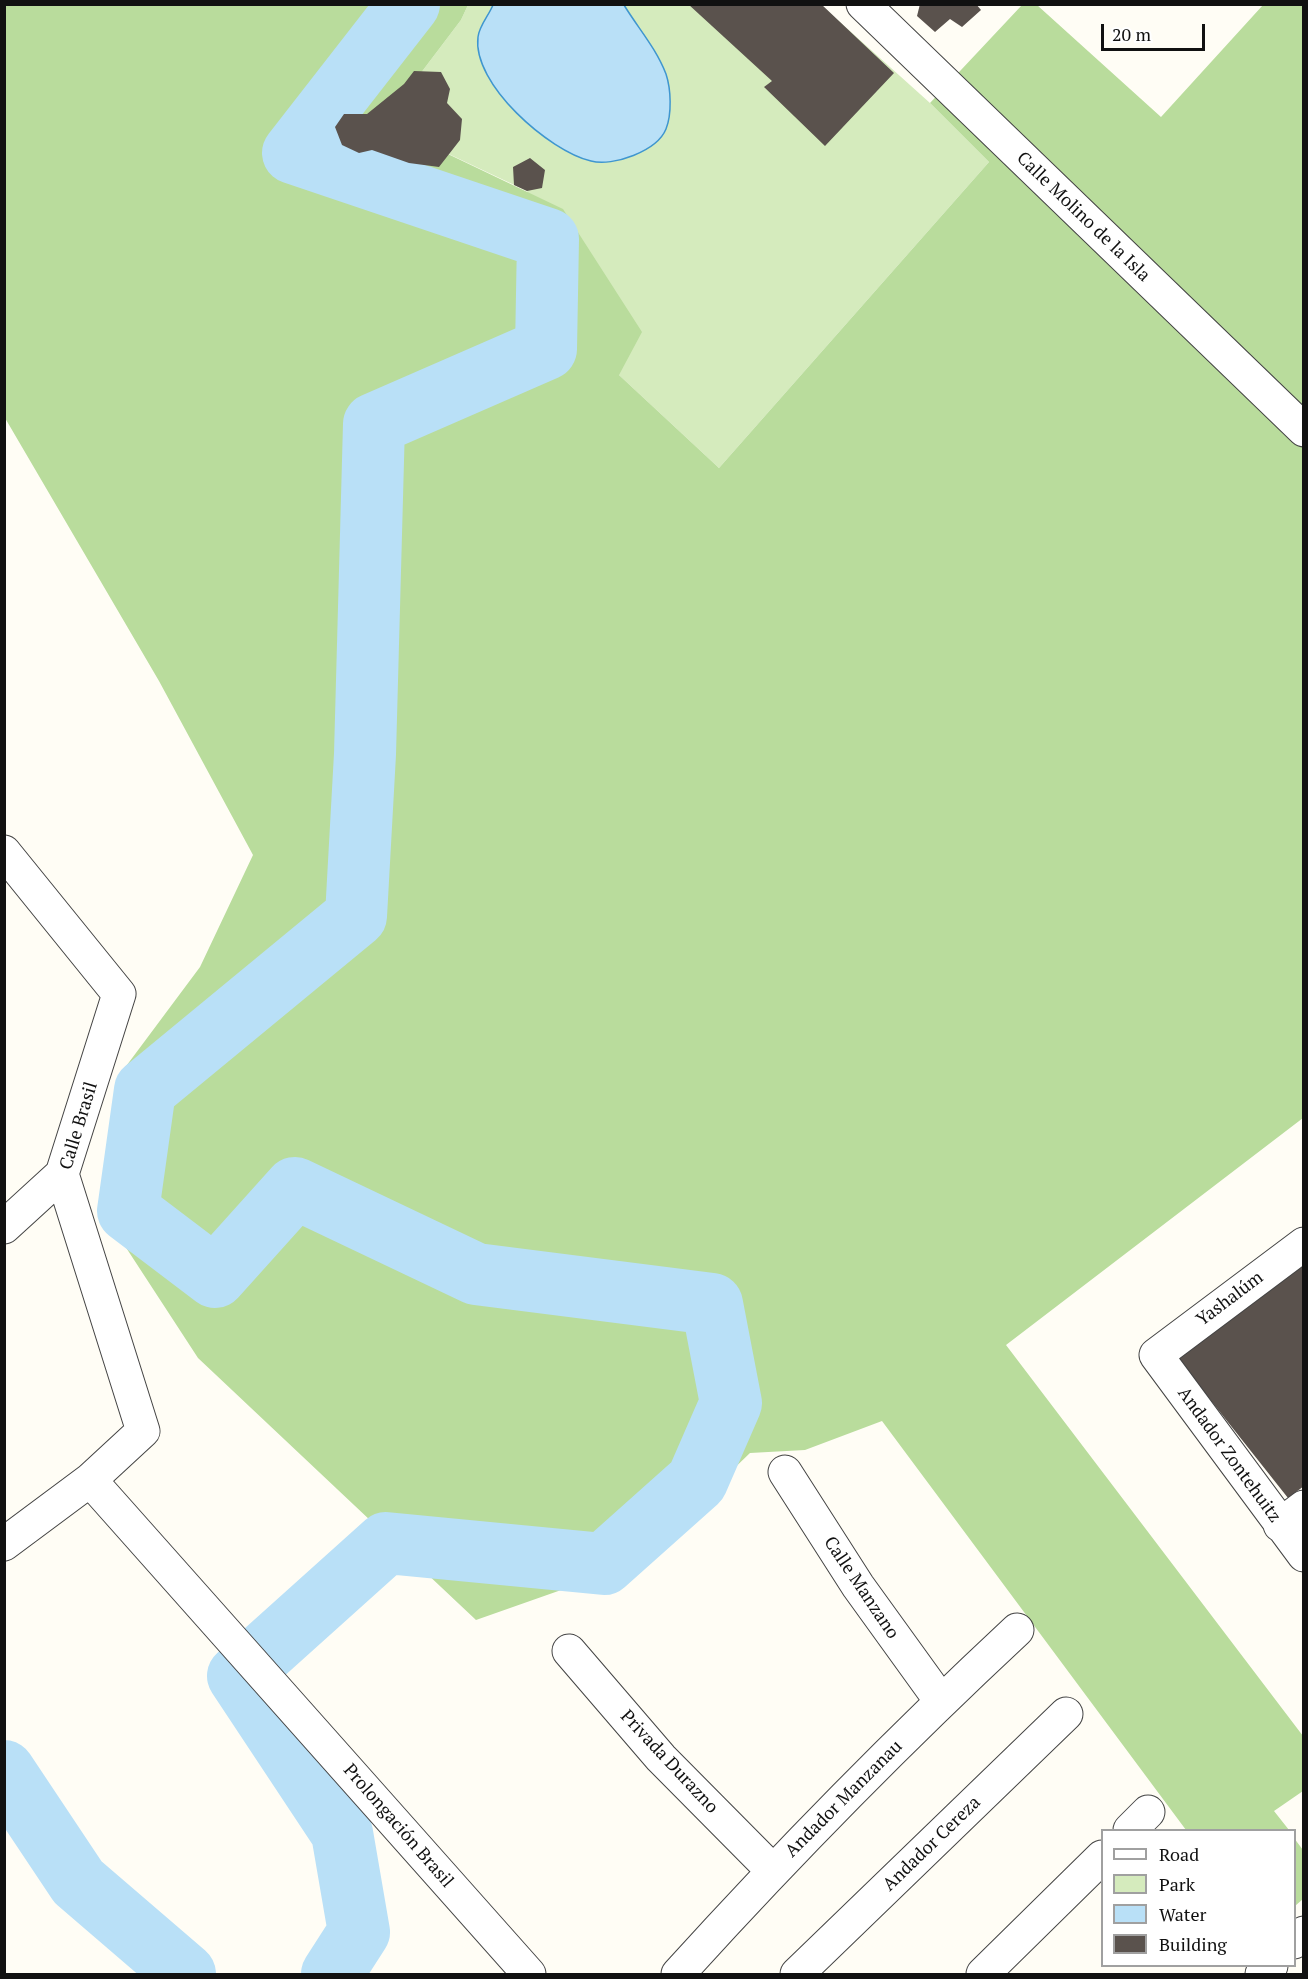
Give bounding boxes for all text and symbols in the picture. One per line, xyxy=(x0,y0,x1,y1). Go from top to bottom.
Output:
scale bar xyxy=(1104,12,1208,50)
text: 20 m xyxy=(1112,22,1151,46)
street label: Calle Molino de la Isla xyxy=(1012,148,1154,286)
street label: Calle Brasil xyxy=(55,1079,103,1173)
street label: Yashalúm xyxy=(1192,1267,1268,1331)
street label: Andador Zontehuitz xyxy=(1173,1383,1285,1527)
street label: Calle Manzano xyxy=(819,1533,903,1643)
street label: Privada Durazno xyxy=(616,1706,722,1818)
street label: Andador Manzanau xyxy=(781,1736,907,1862)
street label: Prolongación Brasil xyxy=(338,1760,458,1892)
street label: Andador Cereza xyxy=(879,1792,985,1896)
legend xyxy=(1101,1829,1296,1967)
text: Road xyxy=(1159,1842,1199,1866)
text: Park xyxy=(1159,1872,1195,1896)
text: Water xyxy=(1159,1902,1206,1926)
text: Building xyxy=(1159,1932,1227,1956)

